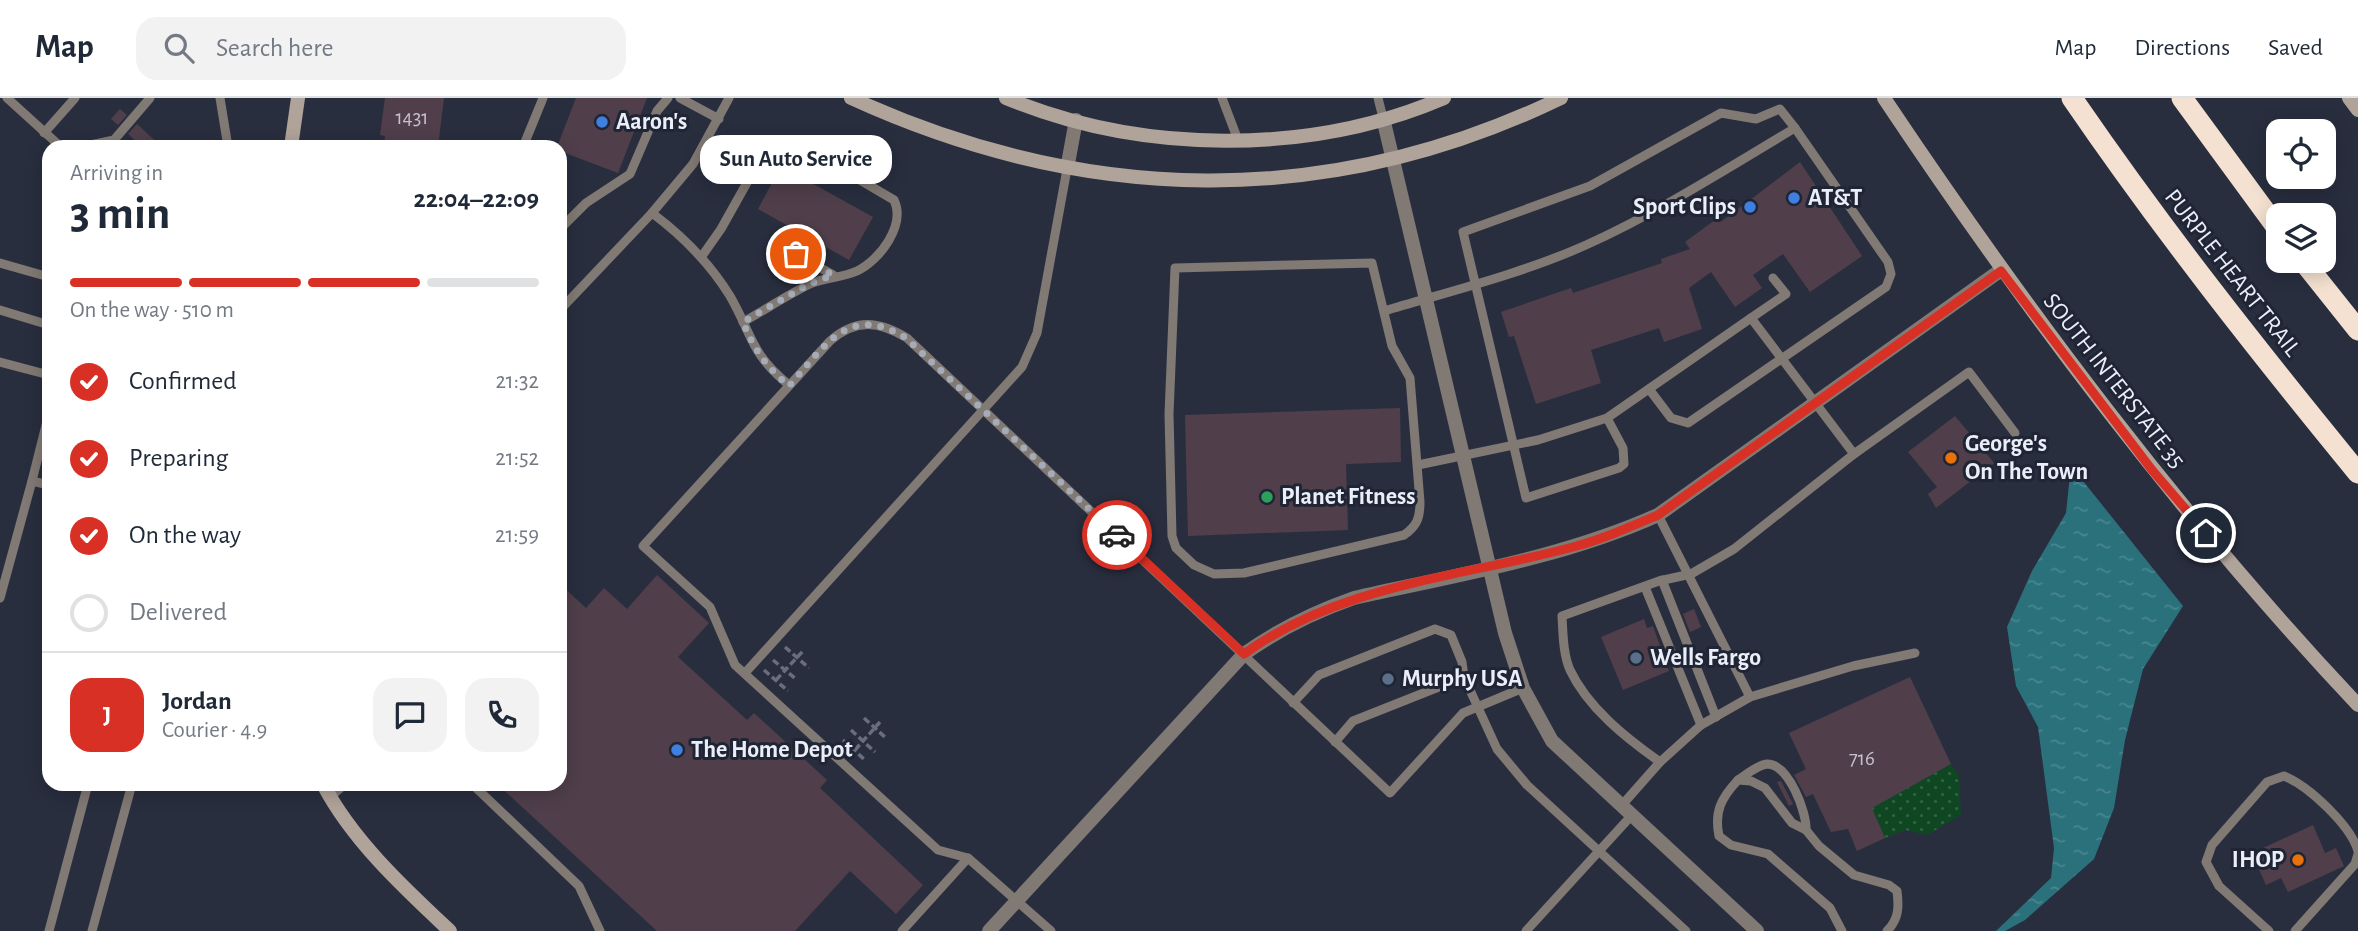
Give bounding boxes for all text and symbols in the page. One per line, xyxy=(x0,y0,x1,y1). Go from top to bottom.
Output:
search box xyxy=(136,17,626,80)
icon: search xyxy=(160,29,198,67)
text: Map xyxy=(35,31,94,64)
text: Search here xyxy=(216,35,334,61)
text: Map xyxy=(2054,36,2096,60)
text: Directions xyxy=(2134,36,2230,60)
text: Saved xyxy=(2268,36,2323,60)
house number: 1431 xyxy=(395,107,429,128)
place label: Aaron's xyxy=(616,110,687,134)
marker: Aaron's xyxy=(594,114,610,130)
map controls xyxy=(2266,119,2336,273)
button: locate xyxy=(2266,119,2336,189)
callout: Sun Auto Service xyxy=(700,135,892,184)
text: Sun Auto Service xyxy=(720,148,872,171)
text: Arriving in xyxy=(70,162,163,185)
street label: PURPLE HEART TRAIL xyxy=(2160,185,2304,361)
text: 22:04–22:09 xyxy=(413,186,539,212)
place label: AT&T xyxy=(1808,186,1862,210)
marker: AT&T xyxy=(1786,190,1802,206)
text: 3 min xyxy=(70,191,170,237)
place label: Sport Clips xyxy=(1633,195,1736,219)
marker: Sport Clips xyxy=(1742,199,1758,215)
button: layers xyxy=(2266,203,2336,273)
pin xyxy=(766,224,826,284)
icon: bag xyxy=(777,235,815,273)
street label: SOUTH INTERSTATE 35 xyxy=(2039,289,2189,473)
text: On the way · 510 m xyxy=(70,299,234,322)
icon: check xyxy=(70,363,108,401)
text: Confirmed xyxy=(129,368,237,394)
text: 21:32 xyxy=(495,370,539,393)
place label: George's On The Town xyxy=(1965,432,2088,484)
icon: check xyxy=(70,440,108,478)
text: Preparing xyxy=(129,445,228,471)
text: 21:52 xyxy=(495,447,539,470)
marker: George's On The Town xyxy=(1943,450,1959,466)
place label: Planet Fitness xyxy=(1281,485,1416,509)
marker: Planet Fitness xyxy=(1259,489,1275,505)
courier xyxy=(1082,500,1152,570)
pin xyxy=(2176,503,2236,563)
icon: home xyxy=(2187,514,2225,552)
icon: car xyxy=(1098,516,1136,554)
icon: check xyxy=(70,517,108,555)
text: On the way xyxy=(129,522,241,548)
text: 21:59 xyxy=(495,524,539,547)
text: Delivered xyxy=(129,599,227,625)
place label: Wells Fargo xyxy=(1650,646,1761,670)
marker: Wells Fargo xyxy=(1628,650,1644,666)
place label: Murphy USA xyxy=(1402,667,1523,691)
marker: Murphy USA xyxy=(1380,671,1396,687)
button: chat xyxy=(373,678,447,752)
button: phone xyxy=(465,678,539,752)
text: Jordan xyxy=(162,688,232,714)
text: J xyxy=(103,702,111,728)
text: Courier · 4.9 xyxy=(162,719,267,742)
place label: The Home Depot xyxy=(691,738,853,762)
marker: The Home Depot xyxy=(669,742,685,758)
house number: 716 xyxy=(1849,748,1875,769)
place label: IHOP xyxy=(2232,848,2284,872)
marker: IHOP xyxy=(2290,852,2306,868)

